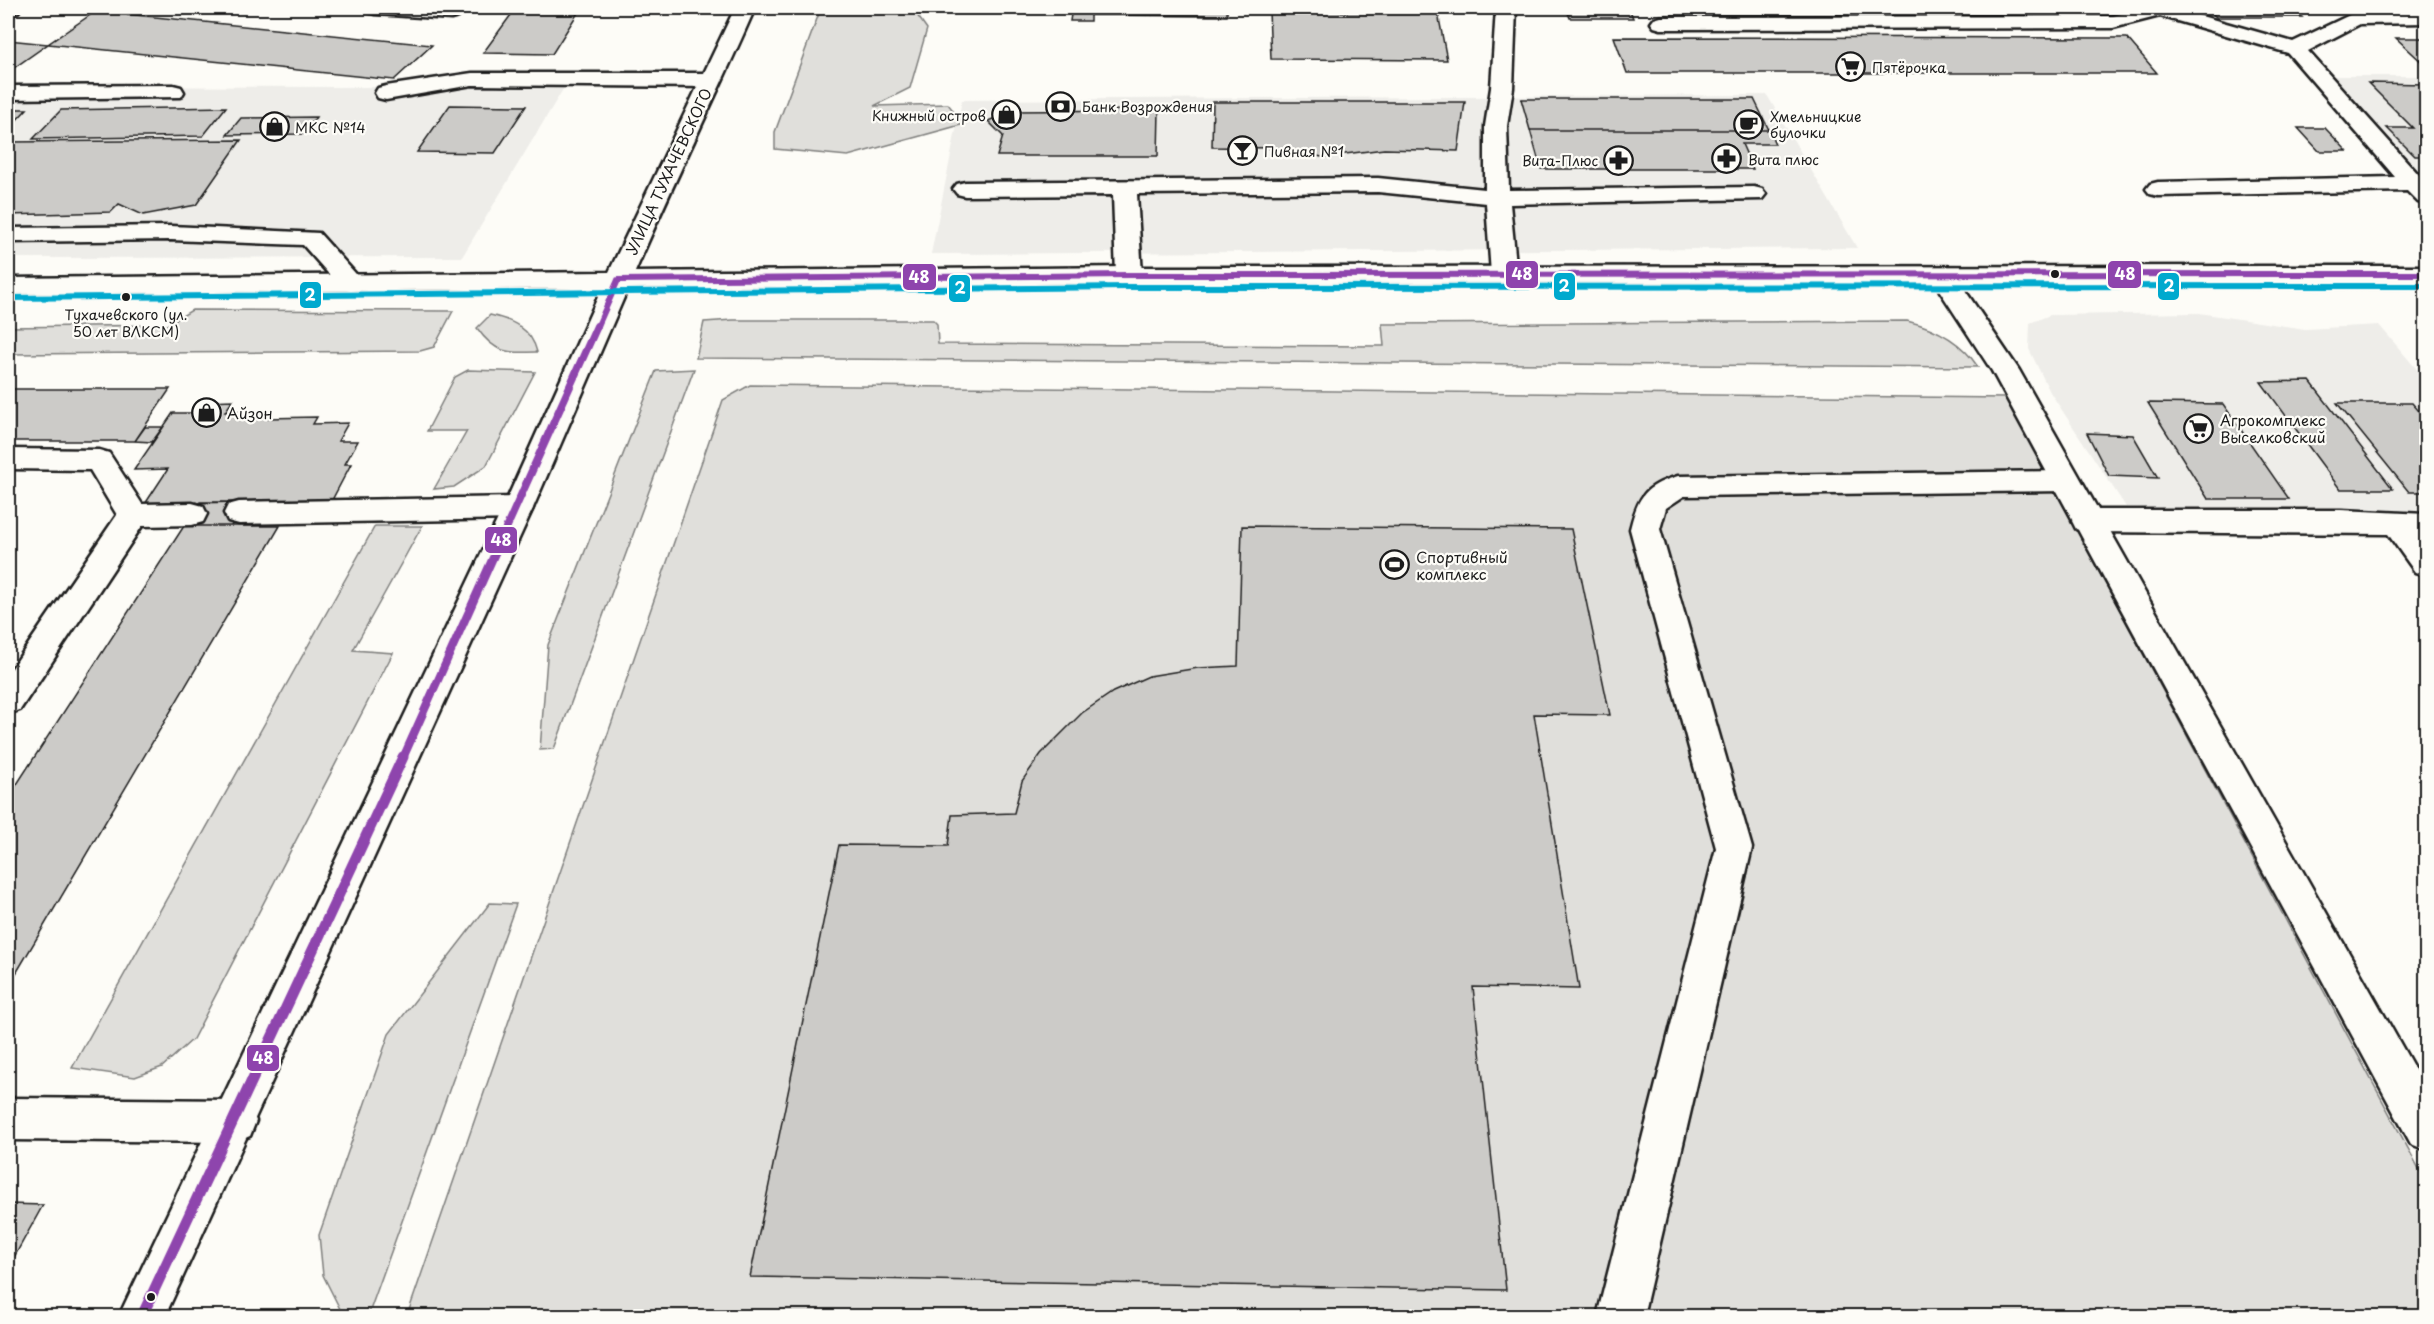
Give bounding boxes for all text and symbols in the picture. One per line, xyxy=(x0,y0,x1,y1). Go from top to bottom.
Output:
supermarket icon: Пятёрочка xyxy=(1835,51,1867,83)
place label: Пятёрочка xyxy=(1872,57,1946,78)
street label: УЛИЦА ТУХАЧЕВСКОГО xyxy=(619,84,717,258)
bank icon: Банк Возрождения xyxy=(1045,90,1077,122)
place label: Банк Возрождения xyxy=(1082,96,1213,117)
shop icon: Книжный остров xyxy=(991,99,1023,131)
place label: Книжный остров xyxy=(872,105,986,126)
place label: Хмельницкие булочки xyxy=(1770,106,1861,143)
cafe icon: Хмельницкие булочки xyxy=(1733,108,1765,140)
shop icon: МКС №14 xyxy=(258,111,290,143)
place label: МКС №14 xyxy=(295,117,366,138)
bar icon: Пивная №1 xyxy=(1227,135,1259,167)
place label: Пивная №1 xyxy=(1264,141,1344,162)
pharmacy icon: Вита плюс xyxy=(1711,143,1743,175)
pharmacy icon: Вита-Плюс xyxy=(1603,144,1635,176)
place label: Вита плюс xyxy=(1748,149,1819,170)
place label: Вита-Плюс xyxy=(1522,150,1598,171)
line badge: 48 xyxy=(1505,260,1539,289)
line badge: 48 xyxy=(2107,260,2142,289)
text: 48 xyxy=(1511,261,1533,285)
text: 48 xyxy=(2114,261,2136,285)
line badge: 48 xyxy=(902,263,937,291)
text: 48 xyxy=(908,264,930,288)
unlabelled marker xyxy=(2049,268,2061,280)
line badge: 2 xyxy=(1553,272,1576,301)
line badge: 2 xyxy=(2157,272,2180,301)
text: 2 xyxy=(1558,273,1570,297)
text: 2 xyxy=(2163,273,2175,297)
line badge: 2 xyxy=(948,274,971,303)
text: 2 xyxy=(954,275,966,299)
line badge: 2 xyxy=(299,281,322,309)
text: 2 xyxy=(304,282,316,306)
marker: Тухачевского (ул. 50 лет ВЛКСМ) xyxy=(120,291,132,303)
place label: Тухачевского (ул. 50 лет ВЛКСМ) xyxy=(65,304,187,342)
shop icon: Айзон xyxy=(190,396,222,428)
place label: Айзон xyxy=(227,401,273,424)
place label: Агрокомплекс Выселковский xyxy=(2220,408,2326,448)
supermarket icon: Агрокомплекс Выселковский xyxy=(2183,412,2215,444)
line badge: 48 xyxy=(484,526,518,554)
text: 48 xyxy=(490,527,512,551)
place label: Спортивный комплекс xyxy=(1416,545,1508,585)
sports icon: Спортивный комплекс xyxy=(1379,549,1411,581)
line badge: 48 xyxy=(246,1044,280,1072)
text: 48 xyxy=(252,1045,274,1069)
unlabelled marker xyxy=(145,1291,157,1303)

